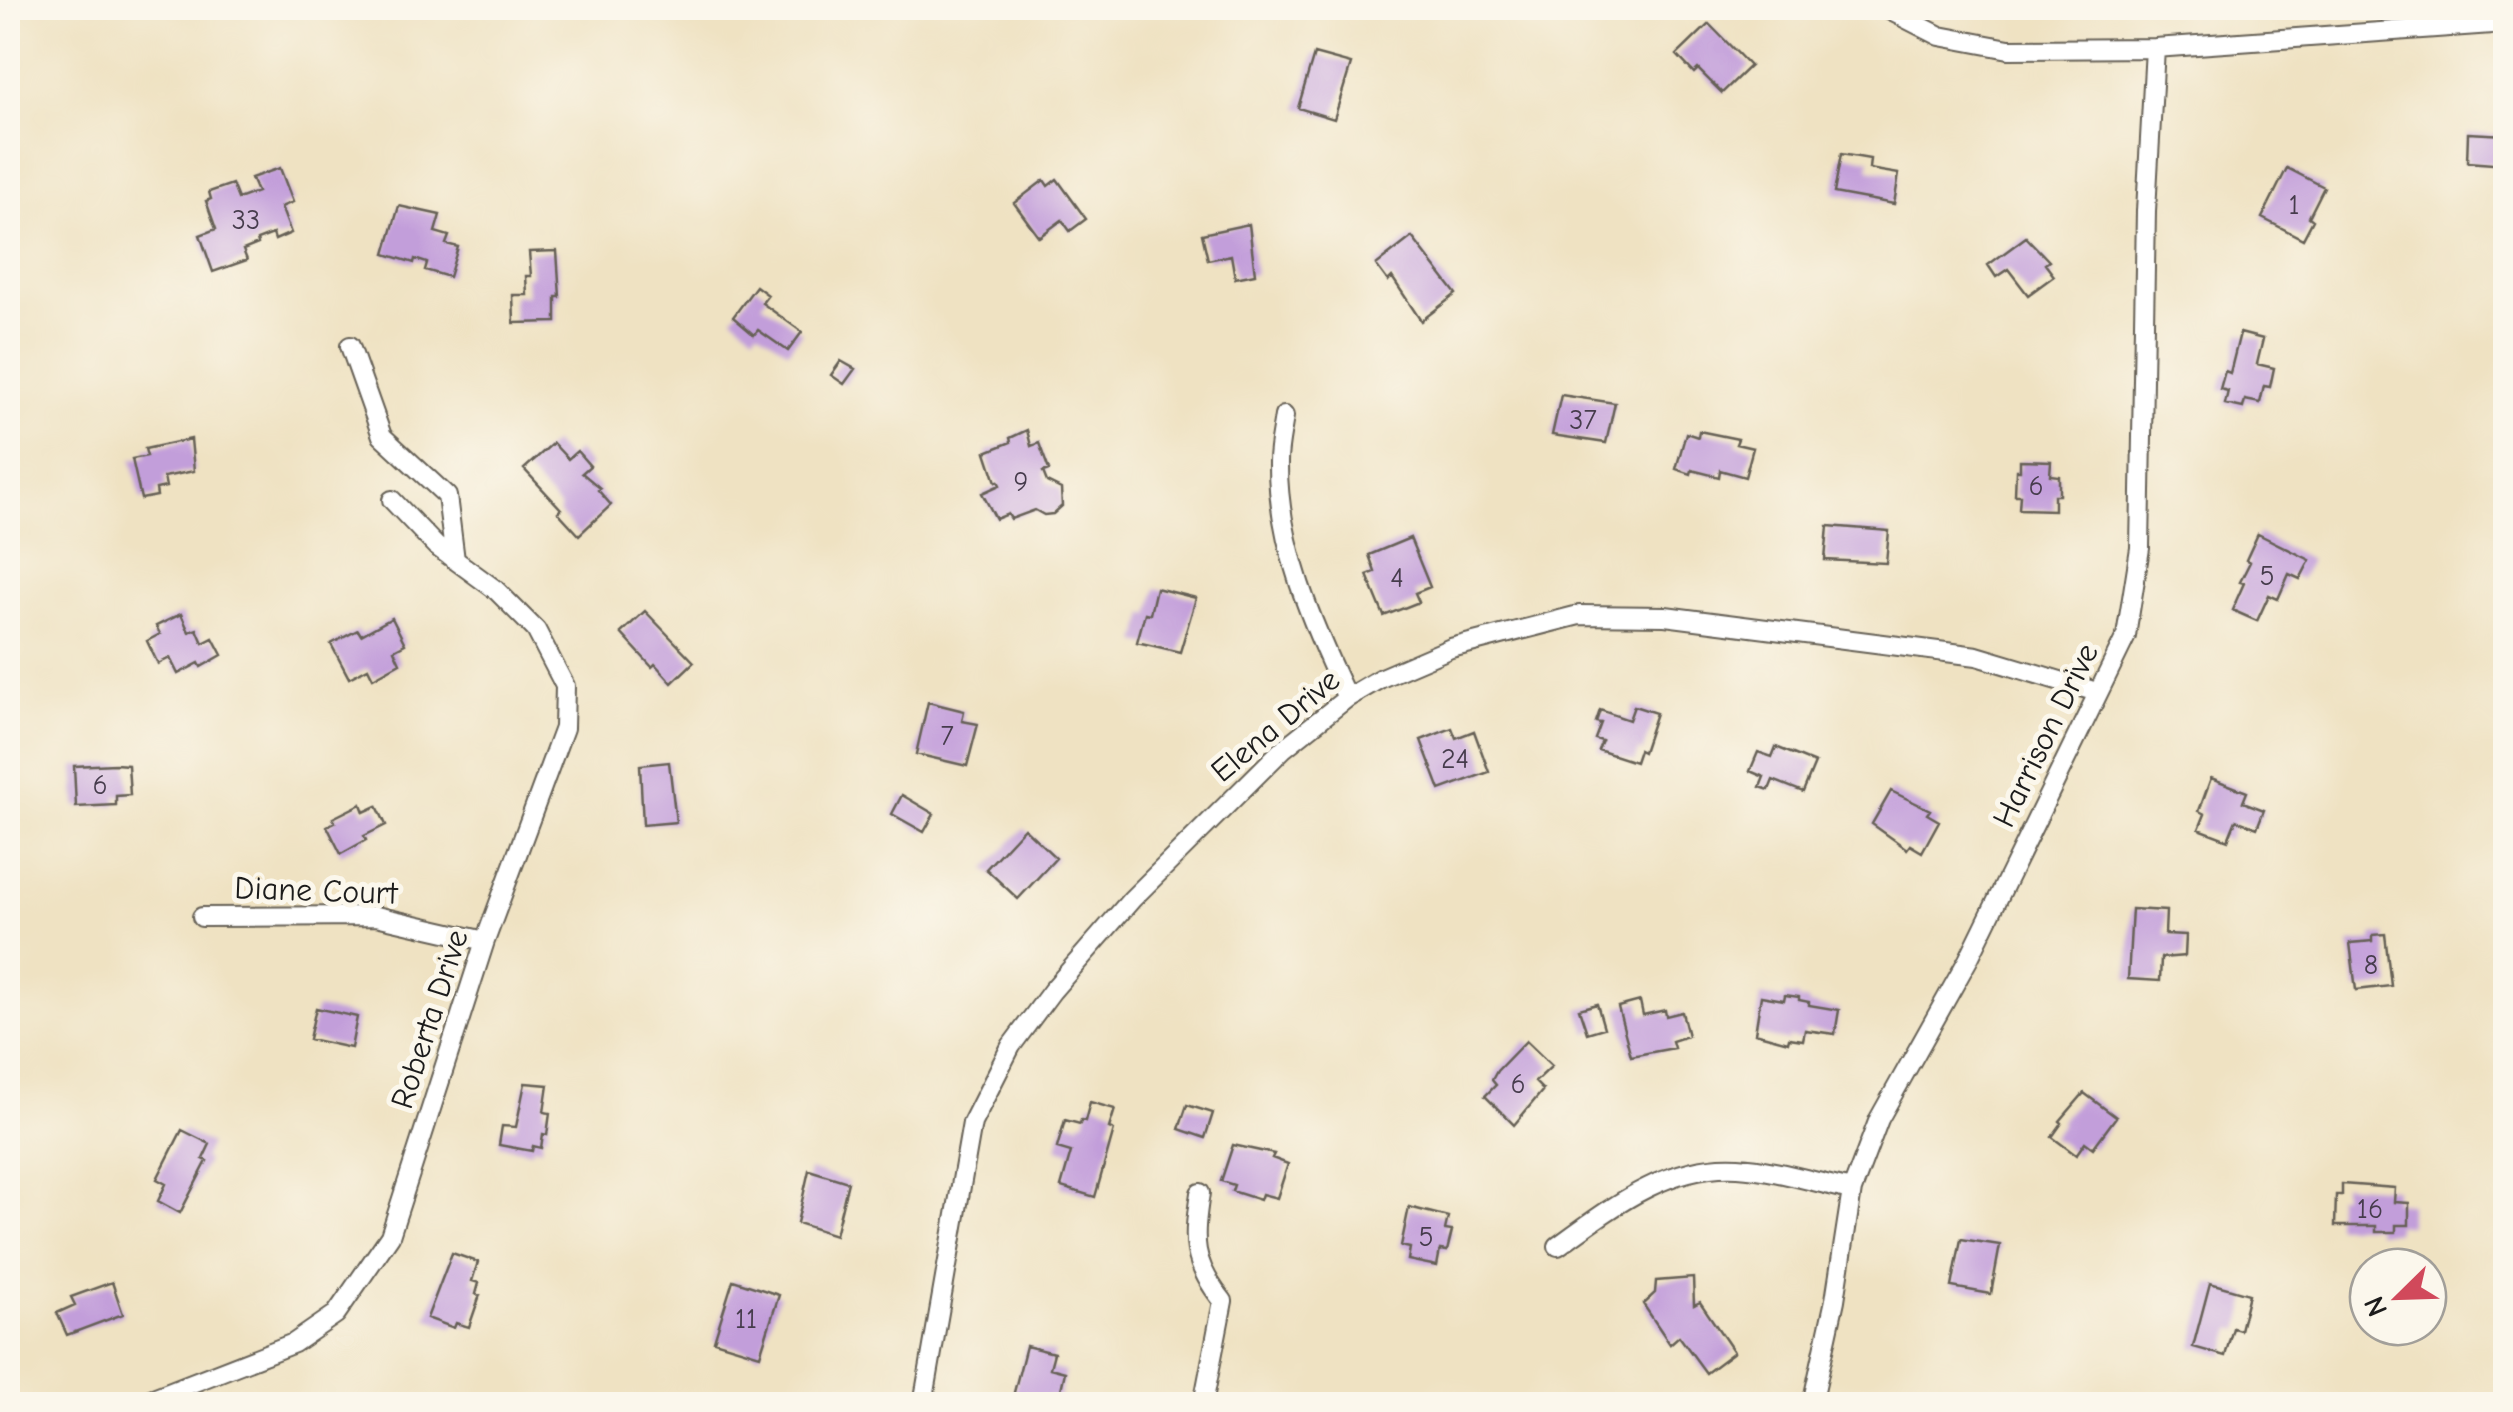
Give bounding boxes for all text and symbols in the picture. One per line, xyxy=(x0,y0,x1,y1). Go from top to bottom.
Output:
house number: 1 xyxy=(2288,189,2300,221)
house number: 33 xyxy=(232,204,260,236)
house number: 37 xyxy=(1569,404,1597,436)
house number: 9 xyxy=(1014,466,1028,498)
house number: 6 xyxy=(2028,470,2044,502)
house number: 5 xyxy=(2259,560,2275,592)
house number: 4 xyxy=(1390,562,1404,594)
street label: Harrison Drive xyxy=(1985,637,2106,833)
street label: Elena Drive xyxy=(1204,661,1347,790)
house number: 7 xyxy=(940,720,954,752)
house number: 24 xyxy=(1441,743,1469,775)
house number: 6 xyxy=(92,769,108,801)
street label: Diane Court xyxy=(234,869,399,912)
street label: Roberta Drive xyxy=(383,925,476,1113)
house number: 8 xyxy=(2364,949,2378,981)
house number: 6 xyxy=(1510,1068,1526,1100)
house number: 16 xyxy=(2357,1193,2383,1225)
house number: 5 xyxy=(1418,1221,1434,1253)
north arrow xyxy=(2348,1247,2448,1347)
text: N xyxy=(2358,1292,2394,1321)
house number: 11 xyxy=(735,1303,757,1335)

